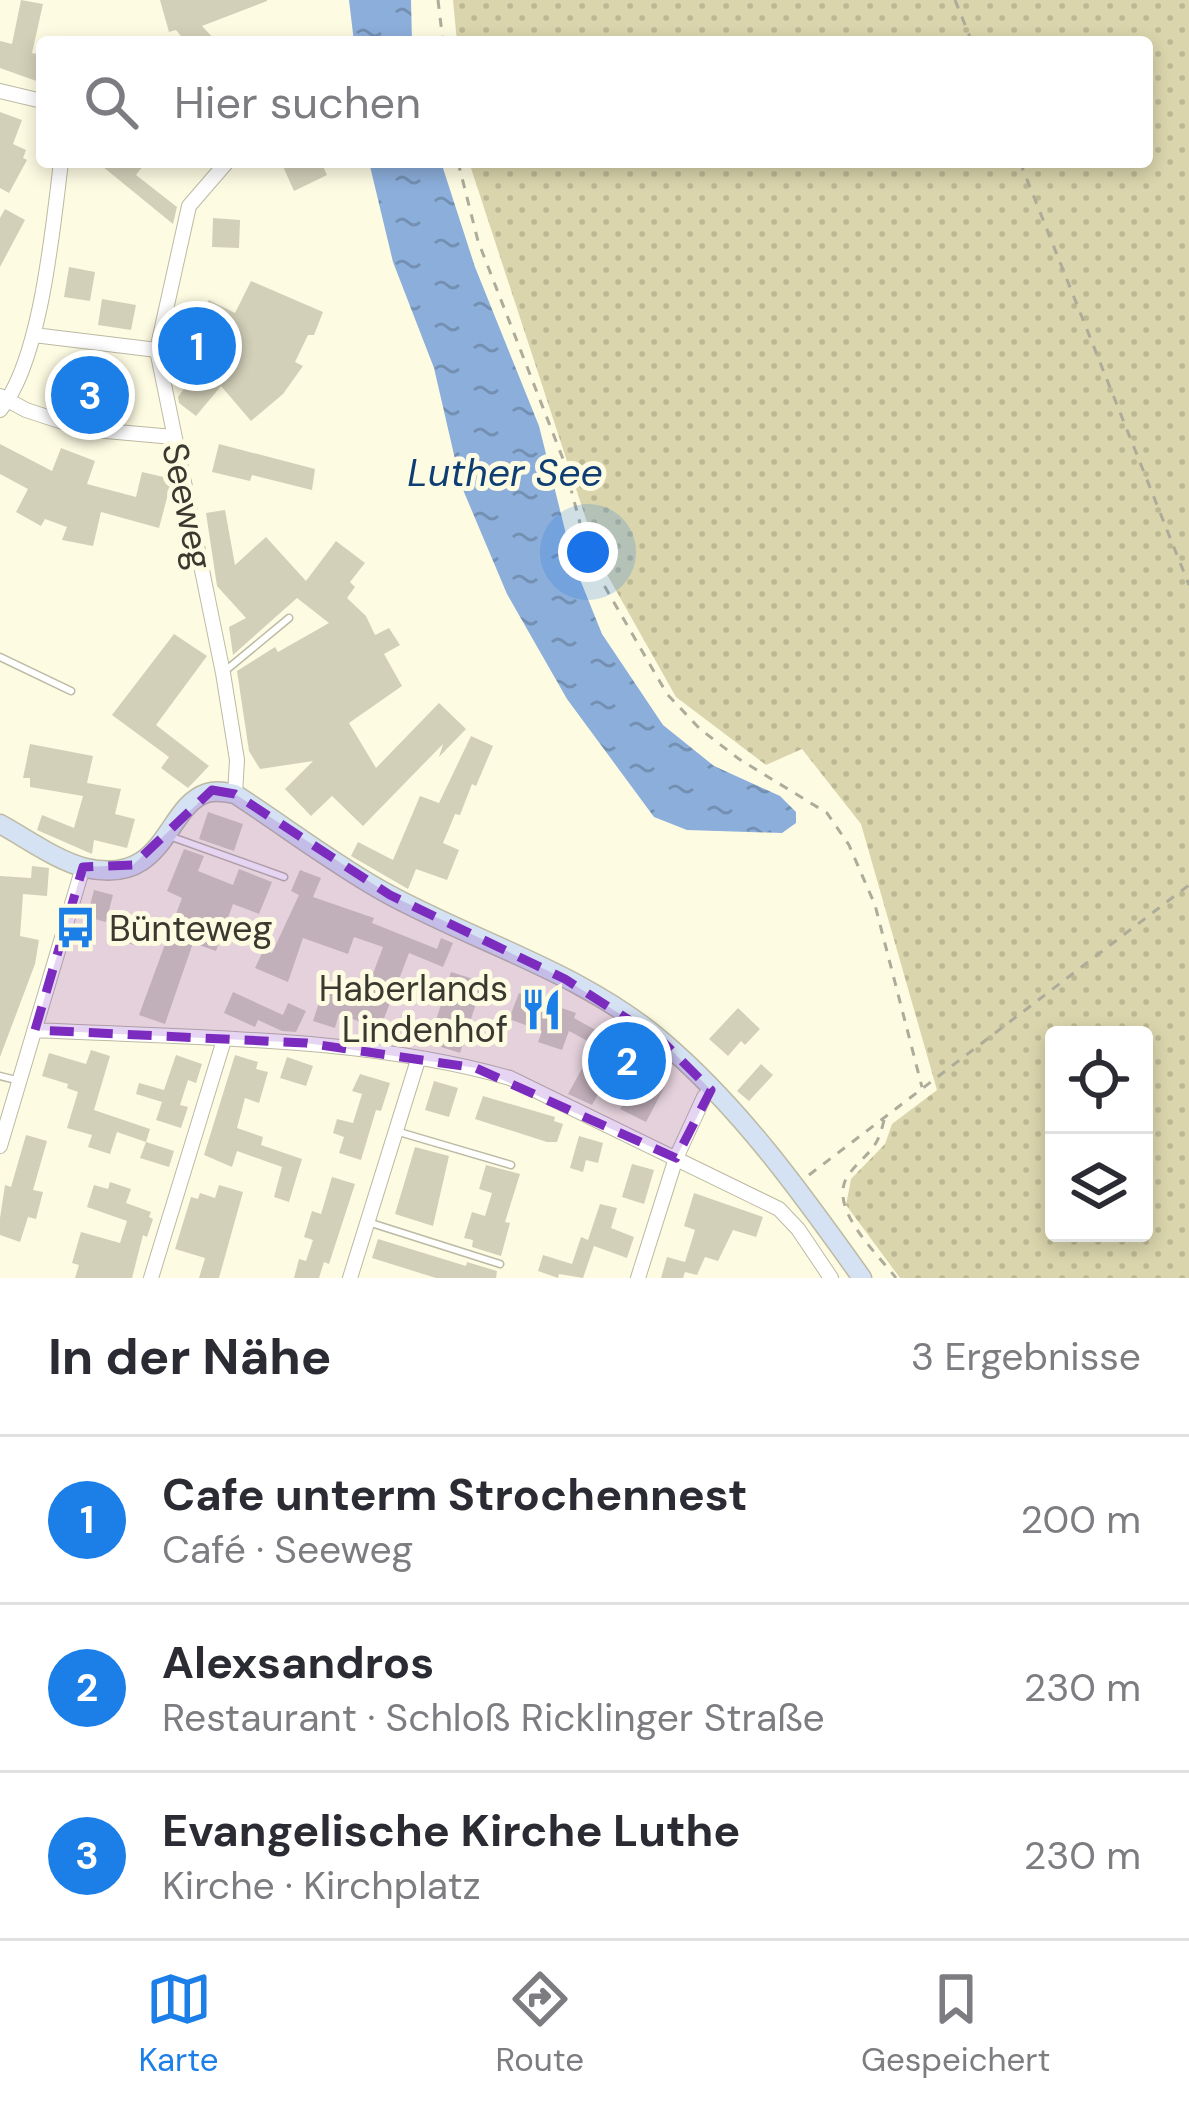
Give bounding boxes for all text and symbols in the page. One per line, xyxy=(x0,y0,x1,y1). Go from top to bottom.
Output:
search box xyxy=(36,36,1153,168)
icon: search xyxy=(78,69,144,135)
text: Hier suchen xyxy=(174,73,421,132)
pin: 1 xyxy=(158,301,236,391)
pin: 3 xyxy=(51,350,129,440)
street label: Seeweg xyxy=(151,438,224,574)
water label: Luther See xyxy=(407,447,603,498)
your location xyxy=(558,522,618,582)
bus stop icon: Bünteweg xyxy=(52,905,98,951)
place label: Bünteweg xyxy=(109,905,273,952)
place label: Haberlands Lindenhof xyxy=(319,965,508,1053)
restaurant icon: Haberlands Lindenhof xyxy=(519,986,565,1032)
pin: 2 xyxy=(588,1016,666,1106)
map controls xyxy=(1045,1026,1153,1242)
button: locate xyxy=(1045,1026,1153,1134)
button: layers xyxy=(1045,1134,1153,1242)
text: In der Nähe xyxy=(48,1323,332,1390)
text: 3 Ergebnisse xyxy=(911,1331,1141,1382)
text: Cafe unterm Strochennest xyxy=(162,1465,748,1524)
text: 1 xyxy=(80,1494,94,1545)
text: 200 m xyxy=(1020,1494,1141,1545)
text: Café · Seeweg xyxy=(162,1524,413,1575)
text: Alexsandros xyxy=(162,1633,434,1692)
text: 2 xyxy=(76,1662,98,1713)
text: 230 m xyxy=(1024,1662,1141,1713)
text: Restaurant · Schloß Ricklinger Straße xyxy=(162,1692,825,1743)
text: Evangelische Kirche Luthe xyxy=(162,1801,740,1860)
text: 3 xyxy=(75,1830,99,1881)
text: 230 m xyxy=(1024,1830,1141,1881)
text: Kirche · Kirchplatz xyxy=(162,1860,481,1911)
tab: Karte xyxy=(139,1966,218,2081)
tab: Route xyxy=(496,1966,584,2081)
tab: Gespeichert xyxy=(861,1966,1050,2081)

